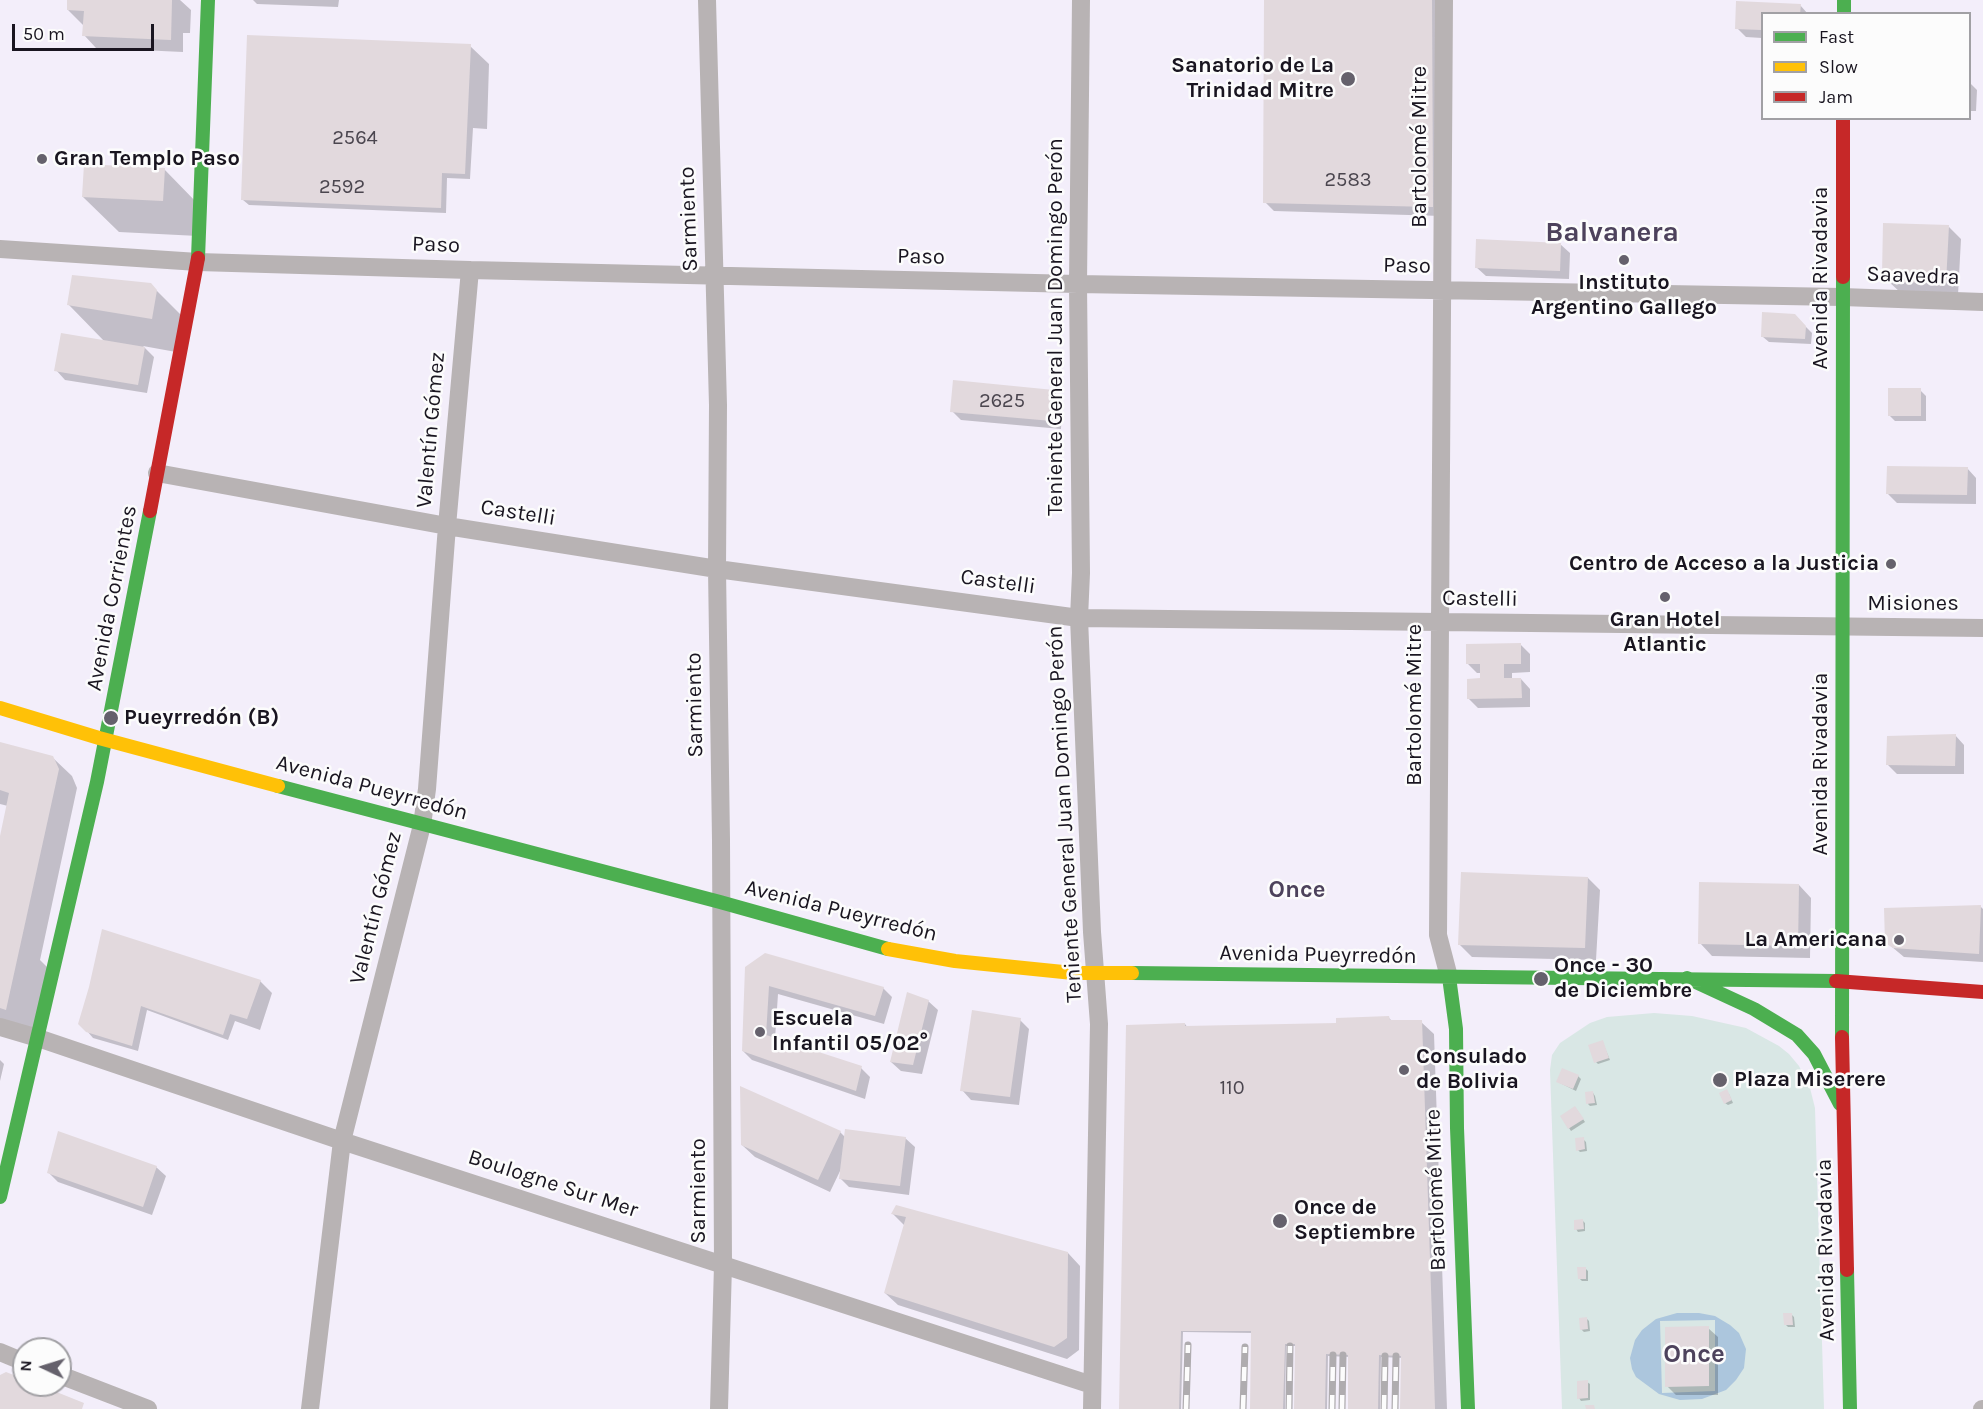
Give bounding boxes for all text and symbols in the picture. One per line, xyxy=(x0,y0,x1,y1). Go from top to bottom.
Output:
scale bar xyxy=(15,12,158,50)
legend xyxy=(1761,12,1971,120)
text: 50 m xyxy=(23,23,65,45)
text: Fast xyxy=(1819,26,1854,48)
place label: Sanatorio de La Trinidad Mitre xyxy=(1171,53,1334,104)
text: Slow xyxy=(1819,56,1858,78)
street label: Bartolomé Mitre xyxy=(1407,66,1433,228)
marker: Sanatorio de La Trinidad Mitre xyxy=(1339,70,1357,88)
text: Jam xyxy=(1819,86,1853,108)
house number: 2564 xyxy=(332,126,378,150)
street label: Teniente General Juan Domingo Perón xyxy=(1043,138,1069,516)
place label: Gran Templo Paso xyxy=(54,146,240,172)
marker: Gran Templo Paso xyxy=(35,152,49,166)
street label: Sarmiento xyxy=(674,166,704,272)
house number: 2583 xyxy=(1325,168,1371,192)
house number: 2592 xyxy=(319,175,365,199)
street label: Avenida Rivadavia xyxy=(1808,187,1834,369)
district label: Balvanera xyxy=(1545,216,1679,250)
street label: Paso xyxy=(412,231,460,259)
street label: Paso xyxy=(897,243,945,271)
street label: Paso xyxy=(1383,252,1431,280)
marker: Instituto Argentino Gallego xyxy=(1617,253,1631,267)
street label: Saavedra xyxy=(1866,261,1960,291)
place label: Instituto Argentino Gallego xyxy=(1531,270,1717,322)
street label: Valentín Gómez xyxy=(411,351,451,509)
house number: 2625 xyxy=(979,389,1025,413)
street label: Castelli xyxy=(479,494,557,532)
street label: Avenida Corrientes xyxy=(81,503,143,693)
place label: Centro de Acceso a la Justicia xyxy=(1569,551,1879,577)
marker: Centro de Acceso a la Justicia xyxy=(1884,557,1898,571)
street label: Castelli xyxy=(959,564,1037,600)
street label: Castelli xyxy=(1442,585,1518,613)
marker: Gran Hotel Atlantic xyxy=(1658,590,1672,604)
street label: Misiones xyxy=(1867,591,1959,617)
place label: Gran Hotel Atlantic xyxy=(1610,607,1720,658)
street label: Bartolomé Mitre xyxy=(1402,624,1428,786)
street label: Teniente General Juan Domingo Perón xyxy=(1042,625,1088,1003)
street label: Sarmiento xyxy=(681,652,709,758)
street label: Avenida Rivadavia xyxy=(1808,673,1834,855)
place label: Pueyrredón (B) xyxy=(124,705,279,731)
marker: Pueyrredón (B) xyxy=(102,709,120,727)
street label: Avenida Pueyrredón xyxy=(273,750,471,826)
street label: Valentín Gómez xyxy=(344,829,408,987)
street label: Avenida Pueyrredón xyxy=(742,874,940,948)
district label: Once xyxy=(1269,876,1325,904)
place label: La Americana xyxy=(1744,927,1887,953)
marker: La Americana xyxy=(1892,933,1906,947)
street label: Avenida Pueyrredón xyxy=(1219,940,1417,970)
place label: Once - 30 de Diciembre xyxy=(1554,953,1692,1004)
marker: Once - 30 de Diciembre xyxy=(1532,970,1550,988)
place label: Escuela Infantil 05/02° xyxy=(772,1006,928,1058)
marker: Escuela Infantil 05/02° xyxy=(753,1025,767,1039)
place label: Consulado de Bolivia xyxy=(1416,1044,1527,1096)
marker: Consulado de Bolivia xyxy=(1397,1063,1411,1077)
place label: Plaza Miserere xyxy=(1734,1067,1886,1093)
marker: Plaza Miserere xyxy=(1711,1071,1729,1089)
house number: 110 xyxy=(1219,1076,1245,1100)
street label: Bartolomé Mitre xyxy=(1420,1109,1452,1271)
street label: Sarmiento xyxy=(686,1138,712,1244)
street label: Boulogne Sur Mer xyxy=(465,1144,641,1224)
street label: Avenida Rivadavia xyxy=(1811,1158,1841,1342)
place label: Once de Septiembre xyxy=(1294,1195,1415,1246)
marker: Once de Septiembre xyxy=(1271,1212,1289,1230)
north arrow xyxy=(12,1337,72,1397)
district label: Once xyxy=(1663,1339,1725,1371)
text: N xyxy=(16,1359,35,1372)

